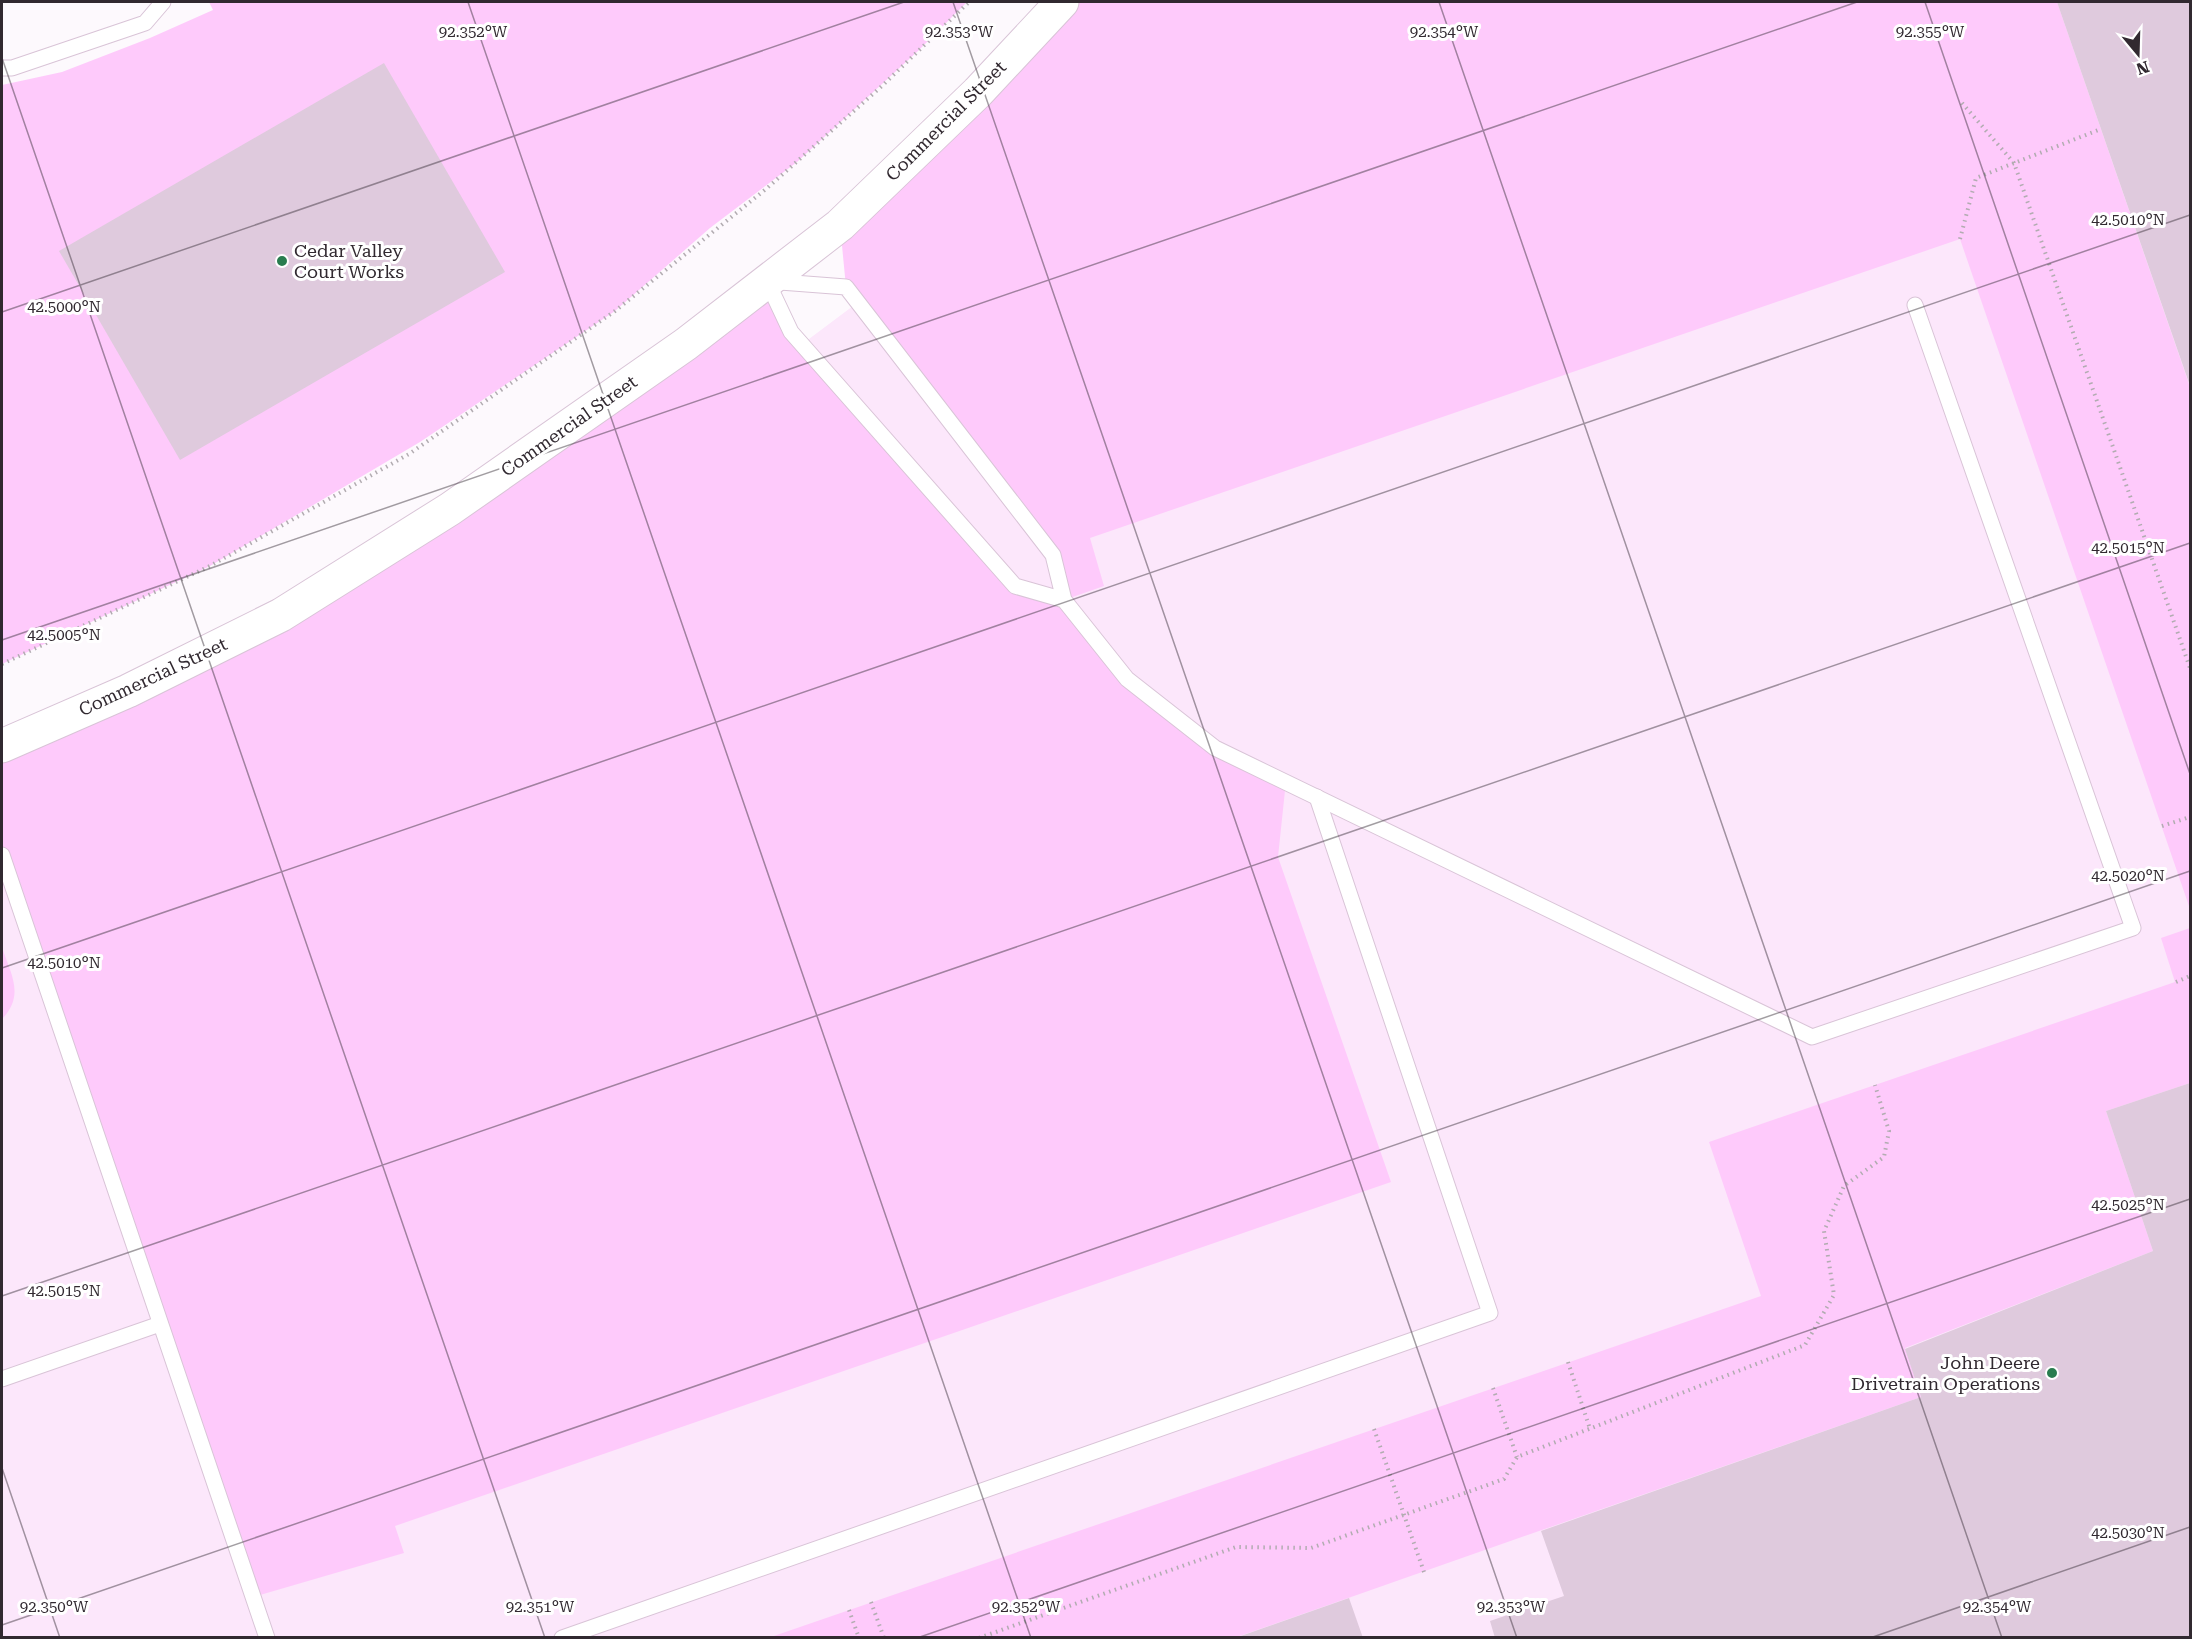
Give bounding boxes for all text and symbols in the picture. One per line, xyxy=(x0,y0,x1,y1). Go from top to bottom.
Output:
text: 92.352°W xyxy=(439,23,508,41)
text: 92.353°W xyxy=(925,23,994,41)
text: 92.354°W xyxy=(1410,23,1479,41)
text: 92.355°W xyxy=(1896,23,1965,41)
north arrow xyxy=(2108,24,2168,84)
street label: Commercial Street xyxy=(881,56,1010,185)
text: N xyxy=(2134,57,2152,79)
text: 42.5010°N xyxy=(2091,211,2165,229)
place label: Cedar Valley Court Works xyxy=(294,240,404,282)
marker: Cedar Valley Court Works xyxy=(275,254,289,268)
text: 42.5000°N xyxy=(27,298,101,316)
street label: Commercial Street xyxy=(497,371,641,480)
text: 42.5015°N xyxy=(2091,539,2165,557)
text: 42.5005°N xyxy=(27,626,101,644)
street label: Commercial Street xyxy=(75,633,231,720)
text: 42.5020°N xyxy=(2091,867,2165,885)
text: 42.5010°N xyxy=(27,954,101,972)
text: 42.5025°N xyxy=(2091,1196,2165,1214)
text: 42.5015°N xyxy=(27,1282,101,1300)
place label: John Deere Drivetrain Operations xyxy=(1851,1352,2040,1394)
marker: John Deere Drivetrain Operations xyxy=(2045,1366,2059,1380)
text: 42.5030°N xyxy=(2091,1524,2165,1542)
text: 92.350°W xyxy=(20,1598,89,1616)
text: 92.351°W xyxy=(506,1598,575,1616)
text: 92.352°W xyxy=(992,1598,1061,1616)
text: 92.353°W xyxy=(1477,1598,1546,1616)
text: 92.354°W xyxy=(1963,1598,2032,1616)

